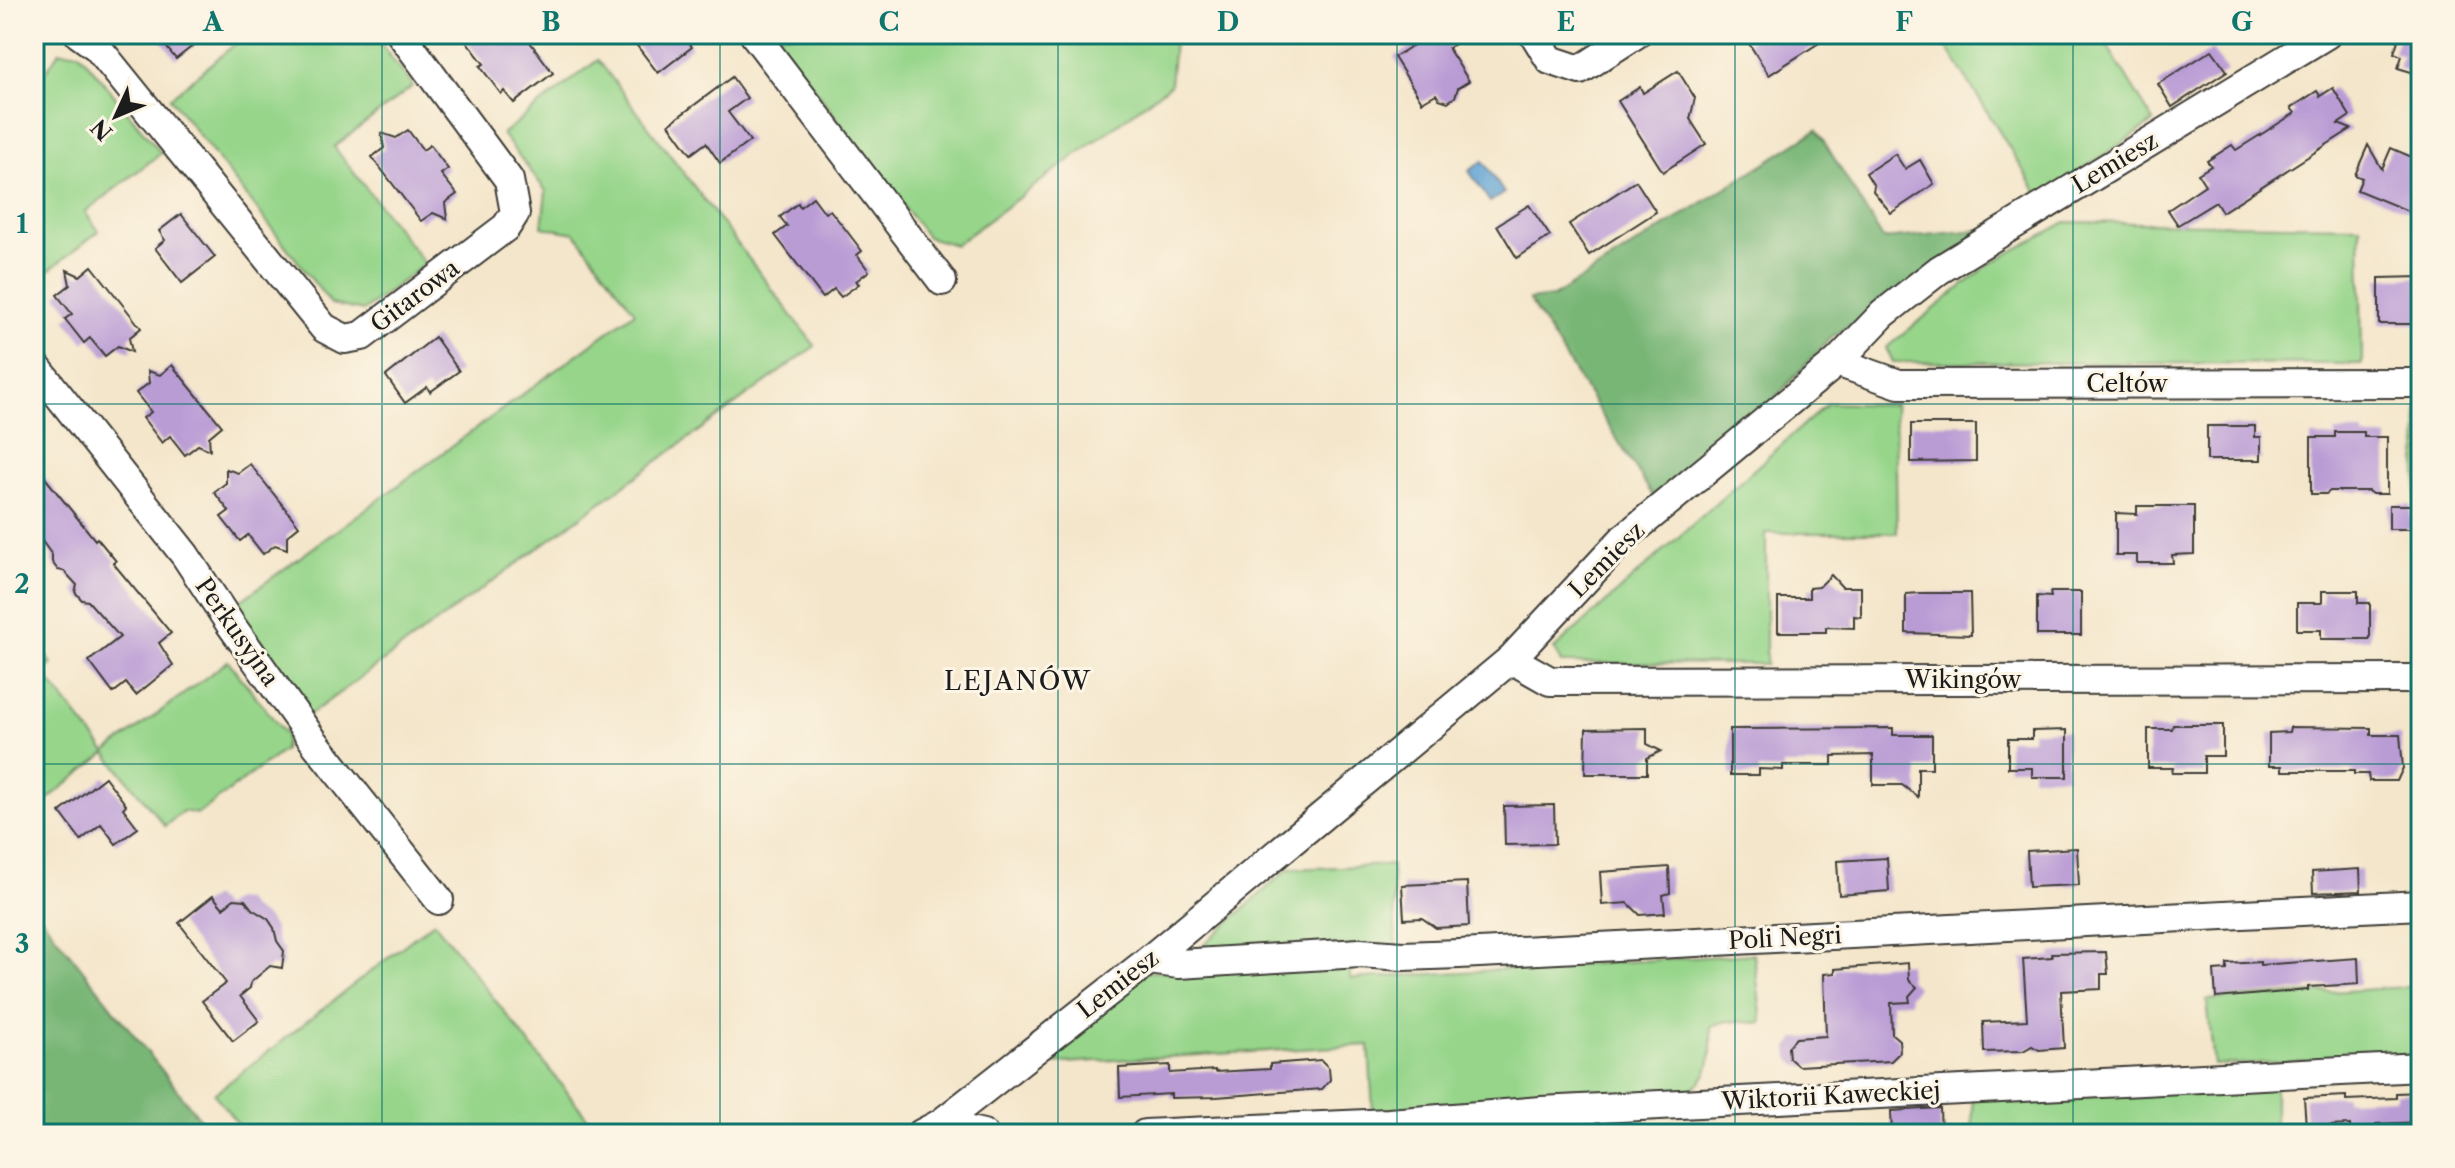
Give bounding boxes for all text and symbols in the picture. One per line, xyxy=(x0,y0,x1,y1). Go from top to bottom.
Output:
text: A xyxy=(202,6,224,38)
text: B xyxy=(541,6,561,38)
text: C xyxy=(879,6,899,38)
text: D xyxy=(1217,6,1239,38)
text: E xyxy=(1557,6,1575,38)
text: F xyxy=(1895,6,1913,38)
text: G xyxy=(2231,6,2253,38)
north arrow xyxy=(76,76,156,156)
text: N xyxy=(86,113,118,146)
street label: Lemiesz xyxy=(2067,126,2163,199)
text: 1 xyxy=(16,208,28,240)
street label: Gitarowa xyxy=(365,253,465,338)
street label: Celtów xyxy=(2086,369,2169,398)
street label: Lemiesz xyxy=(1563,516,1651,604)
text: 2 xyxy=(14,568,30,600)
street label: Perkusyjna xyxy=(190,572,286,692)
district label: LEJANÓW xyxy=(944,665,1092,697)
street label: Wikingów xyxy=(1904,665,2022,694)
street label: Poli Negri xyxy=(1728,920,1842,955)
text: 3 xyxy=(15,928,29,960)
street label: Lemiesz xyxy=(1071,943,1164,1024)
street label: Wiktorii Kaweckiej xyxy=(1720,1075,1941,1116)

